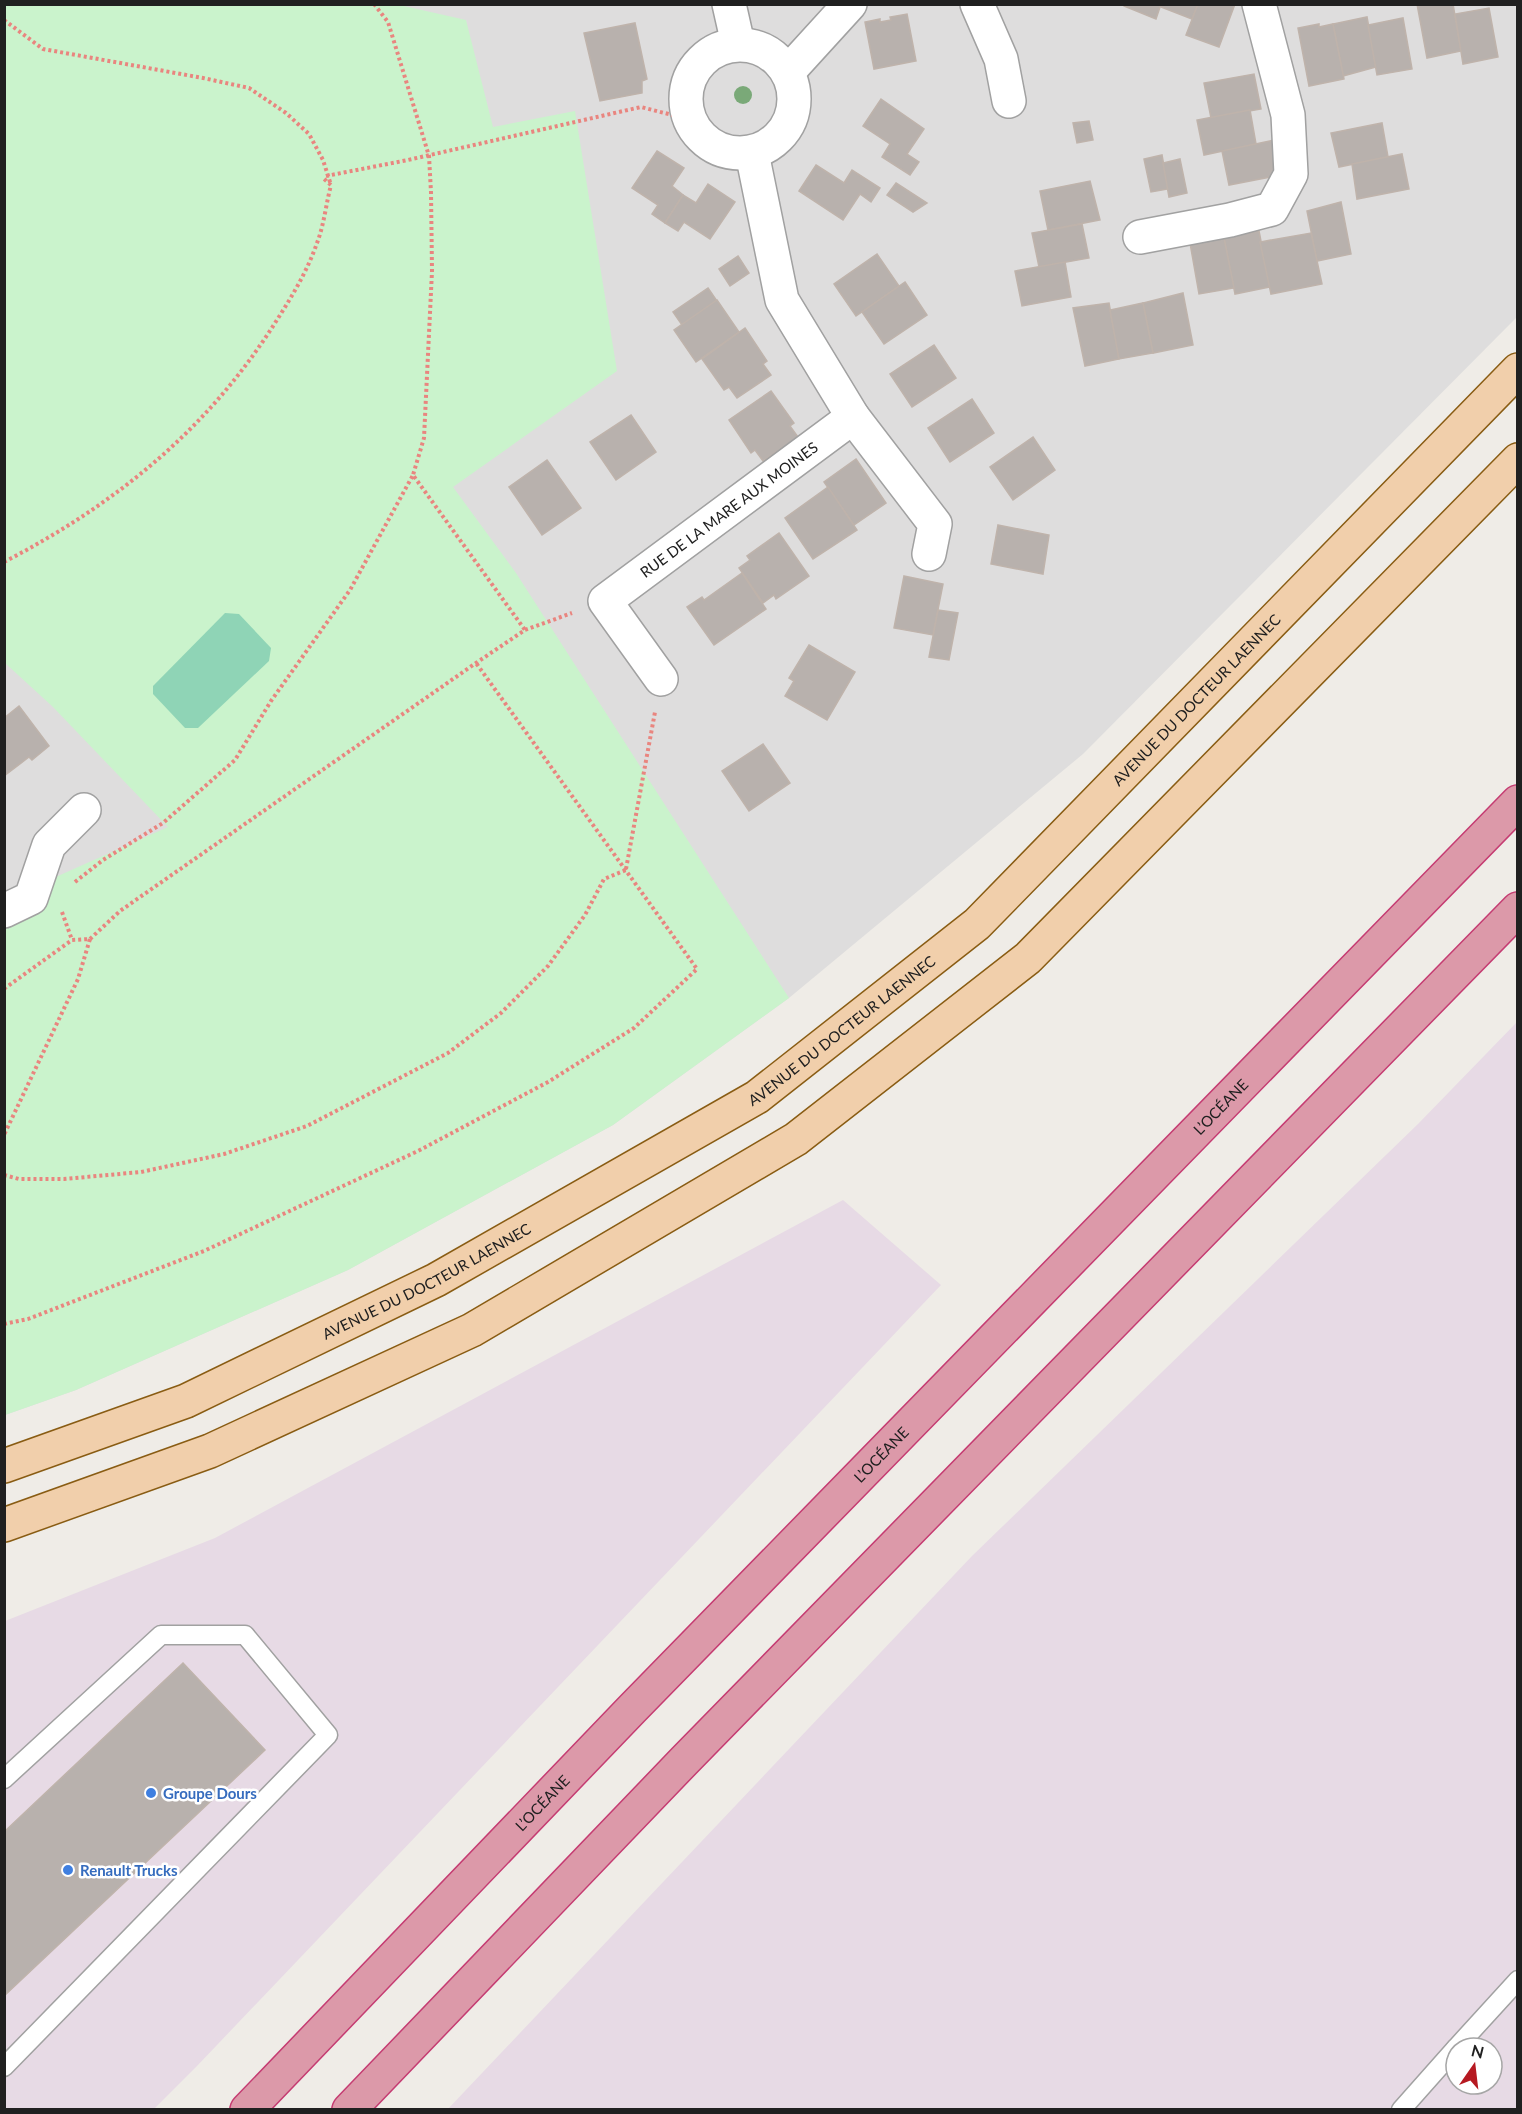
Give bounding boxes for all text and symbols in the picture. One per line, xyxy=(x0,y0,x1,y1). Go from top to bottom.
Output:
street label: RUE DE LA MARE AUX MOINES xyxy=(636,438,821,581)
street label: AVENUE DU DOCTEUR LAENNEC xyxy=(1108,610,1284,789)
street label: AVENUE DU DOCTEUR LAENNEC xyxy=(745,952,939,1109)
street label: L’OCÉANE xyxy=(1189,1075,1251,1138)
street label: AVENUE DU DOCTEUR LAENNEC xyxy=(319,1219,534,1343)
street label: L’OCÉANE xyxy=(850,1423,912,1486)
street label: L’OCÉANE xyxy=(511,1771,573,1834)
place label: Groupe Dours xyxy=(163,1784,257,1802)
marker: Groupe Dours xyxy=(144,1786,158,1800)
place label: Renault Trucks xyxy=(80,1861,178,1879)
marker: Renault Trucks xyxy=(61,1863,75,1877)
north arrow xyxy=(1444,2036,1504,2096)
text: N xyxy=(1469,2040,1486,2062)

